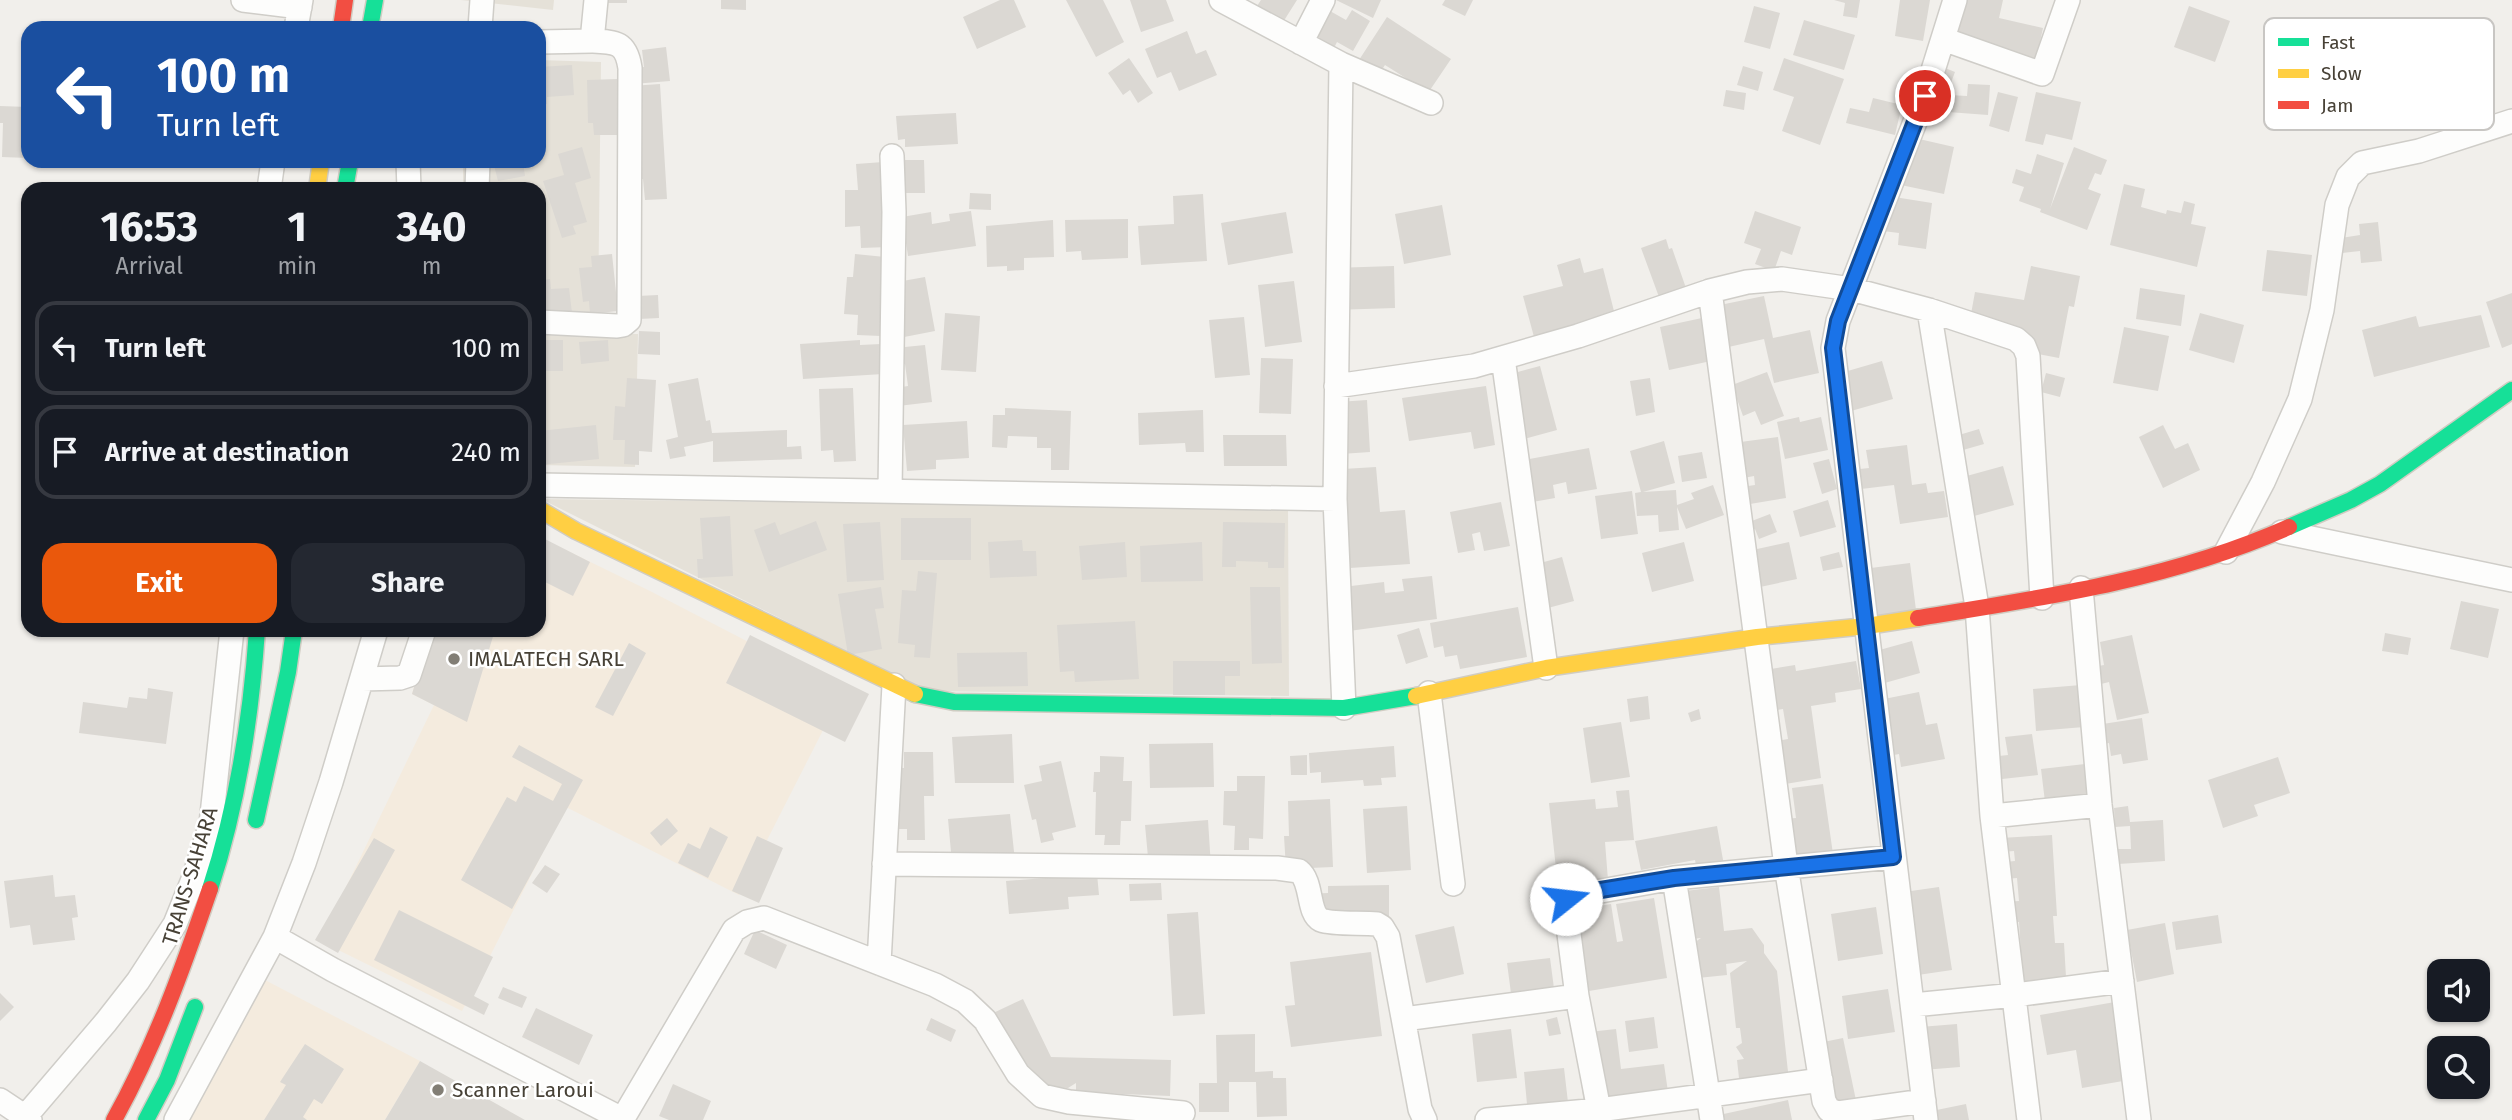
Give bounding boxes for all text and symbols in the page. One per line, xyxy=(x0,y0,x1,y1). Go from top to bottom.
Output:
legend xyxy=(2264,18,2494,130)
text: Fast xyxy=(2321,31,2355,54)
text: 100 m xyxy=(157,46,290,105)
icon: left xyxy=(42,49,133,140)
text: Slow xyxy=(2321,62,2362,85)
pin xyxy=(1895,66,1955,126)
icon: arrive xyxy=(1906,77,1944,115)
text: Jam xyxy=(2321,94,2353,117)
text: Turn left xyxy=(157,106,279,144)
text: 16:53 xyxy=(100,202,198,252)
text: 1 xyxy=(287,202,307,252)
text: 340 xyxy=(396,202,467,252)
text: Arrival xyxy=(116,252,183,280)
text: min xyxy=(277,252,317,280)
text: m xyxy=(422,252,441,280)
icon: left xyxy=(46,329,84,367)
text: Turn left xyxy=(105,333,206,364)
text: 100 m xyxy=(452,333,521,364)
icon: arrive xyxy=(46,433,84,471)
text: Arrive at destination xyxy=(105,437,349,468)
text: 240 m xyxy=(451,437,521,468)
button: Exit xyxy=(42,543,277,623)
button: Share xyxy=(291,543,525,623)
place label: IMALATECH SARL xyxy=(468,646,625,672)
marker: IMALATECH SARL xyxy=(446,651,462,667)
street label: TRANS-SAHARA xyxy=(157,804,223,948)
position arrow xyxy=(1529,862,1603,936)
map controls xyxy=(2427,959,2490,1099)
button: sound xyxy=(2427,959,2490,1022)
button: search xyxy=(2427,1036,2490,1099)
place label: Scanner Laroui xyxy=(452,1077,594,1103)
marker: Scanner Laroui xyxy=(430,1082,446,1098)

